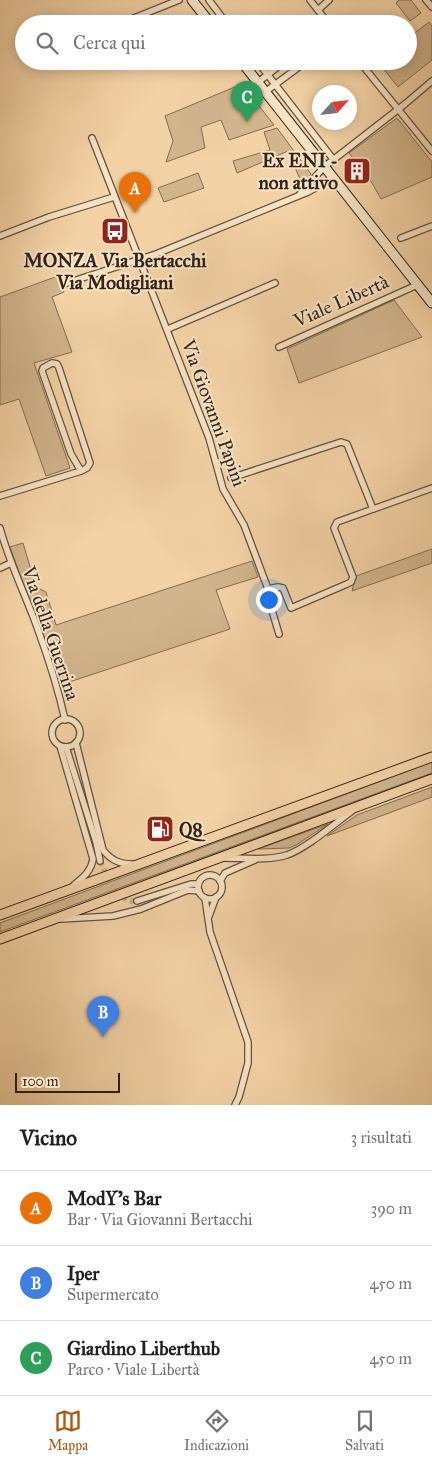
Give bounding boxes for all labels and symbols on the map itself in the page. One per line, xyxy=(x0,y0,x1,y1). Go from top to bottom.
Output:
pin: C xyxy=(231,81,263,122)
north arrow xyxy=(312,85,357,130)
place label: Ex ENI - non attivo xyxy=(258,149,338,194)
building icon: Ex ENI - non attivo xyxy=(342,156,372,186)
pin: A xyxy=(119,172,151,213)
bus stop icon: MONZA Via Bertacchi Via Modigliani xyxy=(100,216,130,246)
place label: MONZA Via Bertacchi Via Modigliani xyxy=(23,249,207,295)
street label: Viale Libertà xyxy=(289,269,393,333)
street label: Via Giovanni Papini xyxy=(176,335,251,490)
street label: Via della Guerrina xyxy=(17,562,85,704)
your location xyxy=(256,587,282,613)
fuel station icon: Q8 xyxy=(145,814,175,844)
place label: Q8 xyxy=(179,818,206,842)
pin: B xyxy=(87,996,119,1037)
scale bar xyxy=(15,1070,120,1093)

